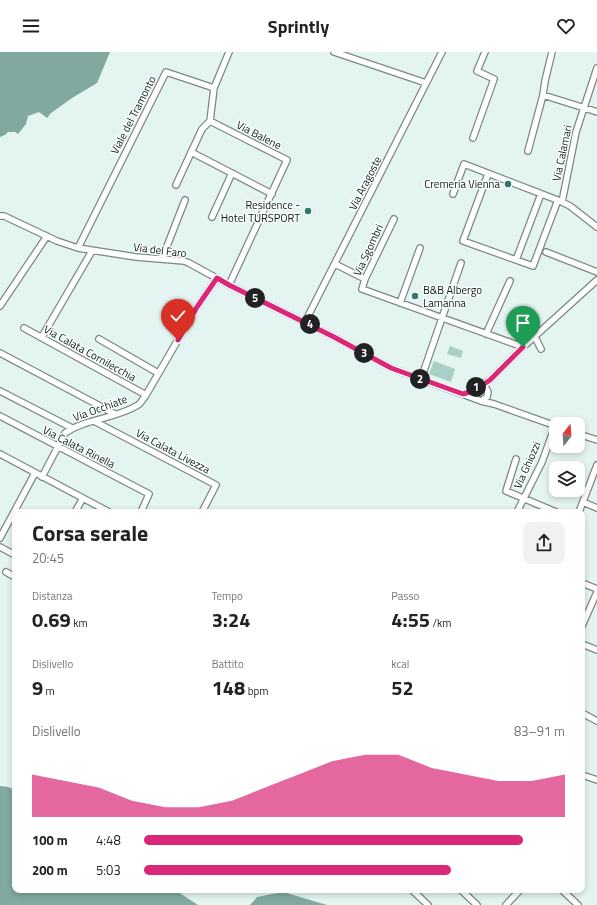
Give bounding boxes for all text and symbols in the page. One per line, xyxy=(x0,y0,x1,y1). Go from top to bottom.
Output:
text: Sprintly xyxy=(268,13,329,40)
icon: menu xyxy=(20,15,42,37)
icon: heart xyxy=(555,15,577,37)
street label: Viale del Tramonto xyxy=(106,73,160,157)
street label: Via Balene xyxy=(234,117,285,153)
street label: Via Calamari xyxy=(548,123,576,183)
street label: Via Aragoste xyxy=(345,153,386,213)
place label: Cremeria Vienna xyxy=(424,176,500,192)
marker: Cremeria Vienna xyxy=(503,179,513,189)
place label: Residence - Hotel TURSPORT xyxy=(221,197,300,226)
marker: Residence - Hotel TURSPORT xyxy=(303,206,313,216)
street label: Via Sgombri xyxy=(349,222,387,278)
street label: Via del Faro xyxy=(132,239,188,261)
place label: B&B Albergo Lamanna xyxy=(423,282,482,311)
pin: 5 xyxy=(245,288,265,308)
text: 5 xyxy=(252,290,258,306)
marker: B&B Albergo Lamanna xyxy=(410,291,420,301)
pin xyxy=(161,299,195,340)
icon: check xyxy=(167,305,189,327)
pin xyxy=(506,306,540,347)
icon: arrive xyxy=(512,312,534,334)
pin: 4 xyxy=(300,314,320,334)
text: 4 xyxy=(307,316,313,332)
street label: Via Calata Cornilecchia xyxy=(41,321,139,385)
pin: 3 xyxy=(354,343,374,363)
text: 3 xyxy=(361,345,367,361)
pin: 2 xyxy=(410,369,430,389)
text: 2 xyxy=(417,371,423,387)
pin: 1 xyxy=(466,377,486,397)
text: 1 xyxy=(473,379,479,395)
street label: Via Occhiate xyxy=(71,391,130,425)
north arrow xyxy=(549,417,585,453)
map controls xyxy=(549,417,585,497)
street label: Via Calata Rinella xyxy=(40,422,118,472)
street label: Via Calata Livezza xyxy=(133,425,213,478)
street label: Via Ghiozzi xyxy=(510,439,544,491)
button: layers xyxy=(549,461,585,497)
text: Corsa serale xyxy=(32,516,148,550)
button: share xyxy=(523,522,565,564)
text: 20:45 xyxy=(32,548,64,568)
text: Distanza xyxy=(32,588,72,604)
text: Tempo xyxy=(212,588,243,604)
text: Passo xyxy=(391,588,419,604)
text: 0.69 xyxy=(32,604,71,635)
text: 3:24 xyxy=(212,604,250,635)
text: 4:55 xyxy=(391,604,430,635)
text: km xyxy=(71,615,88,631)
text: /km xyxy=(430,615,451,631)
text: Dislivello xyxy=(32,656,73,672)
text: Battito xyxy=(212,656,244,672)
text: kcal xyxy=(391,656,409,672)
text: 9 xyxy=(32,672,43,703)
text: 148 xyxy=(212,672,245,703)
text: 52 xyxy=(391,672,414,703)
text: m xyxy=(43,683,55,699)
text: bpm xyxy=(245,683,268,699)
text: Dislivello xyxy=(32,721,81,741)
text: 83–91 m xyxy=(514,721,565,741)
text: 100 m xyxy=(32,830,68,850)
text: 4:48 xyxy=(96,830,121,850)
text: 200 m xyxy=(32,860,68,880)
text: 5:03 xyxy=(96,860,121,880)

